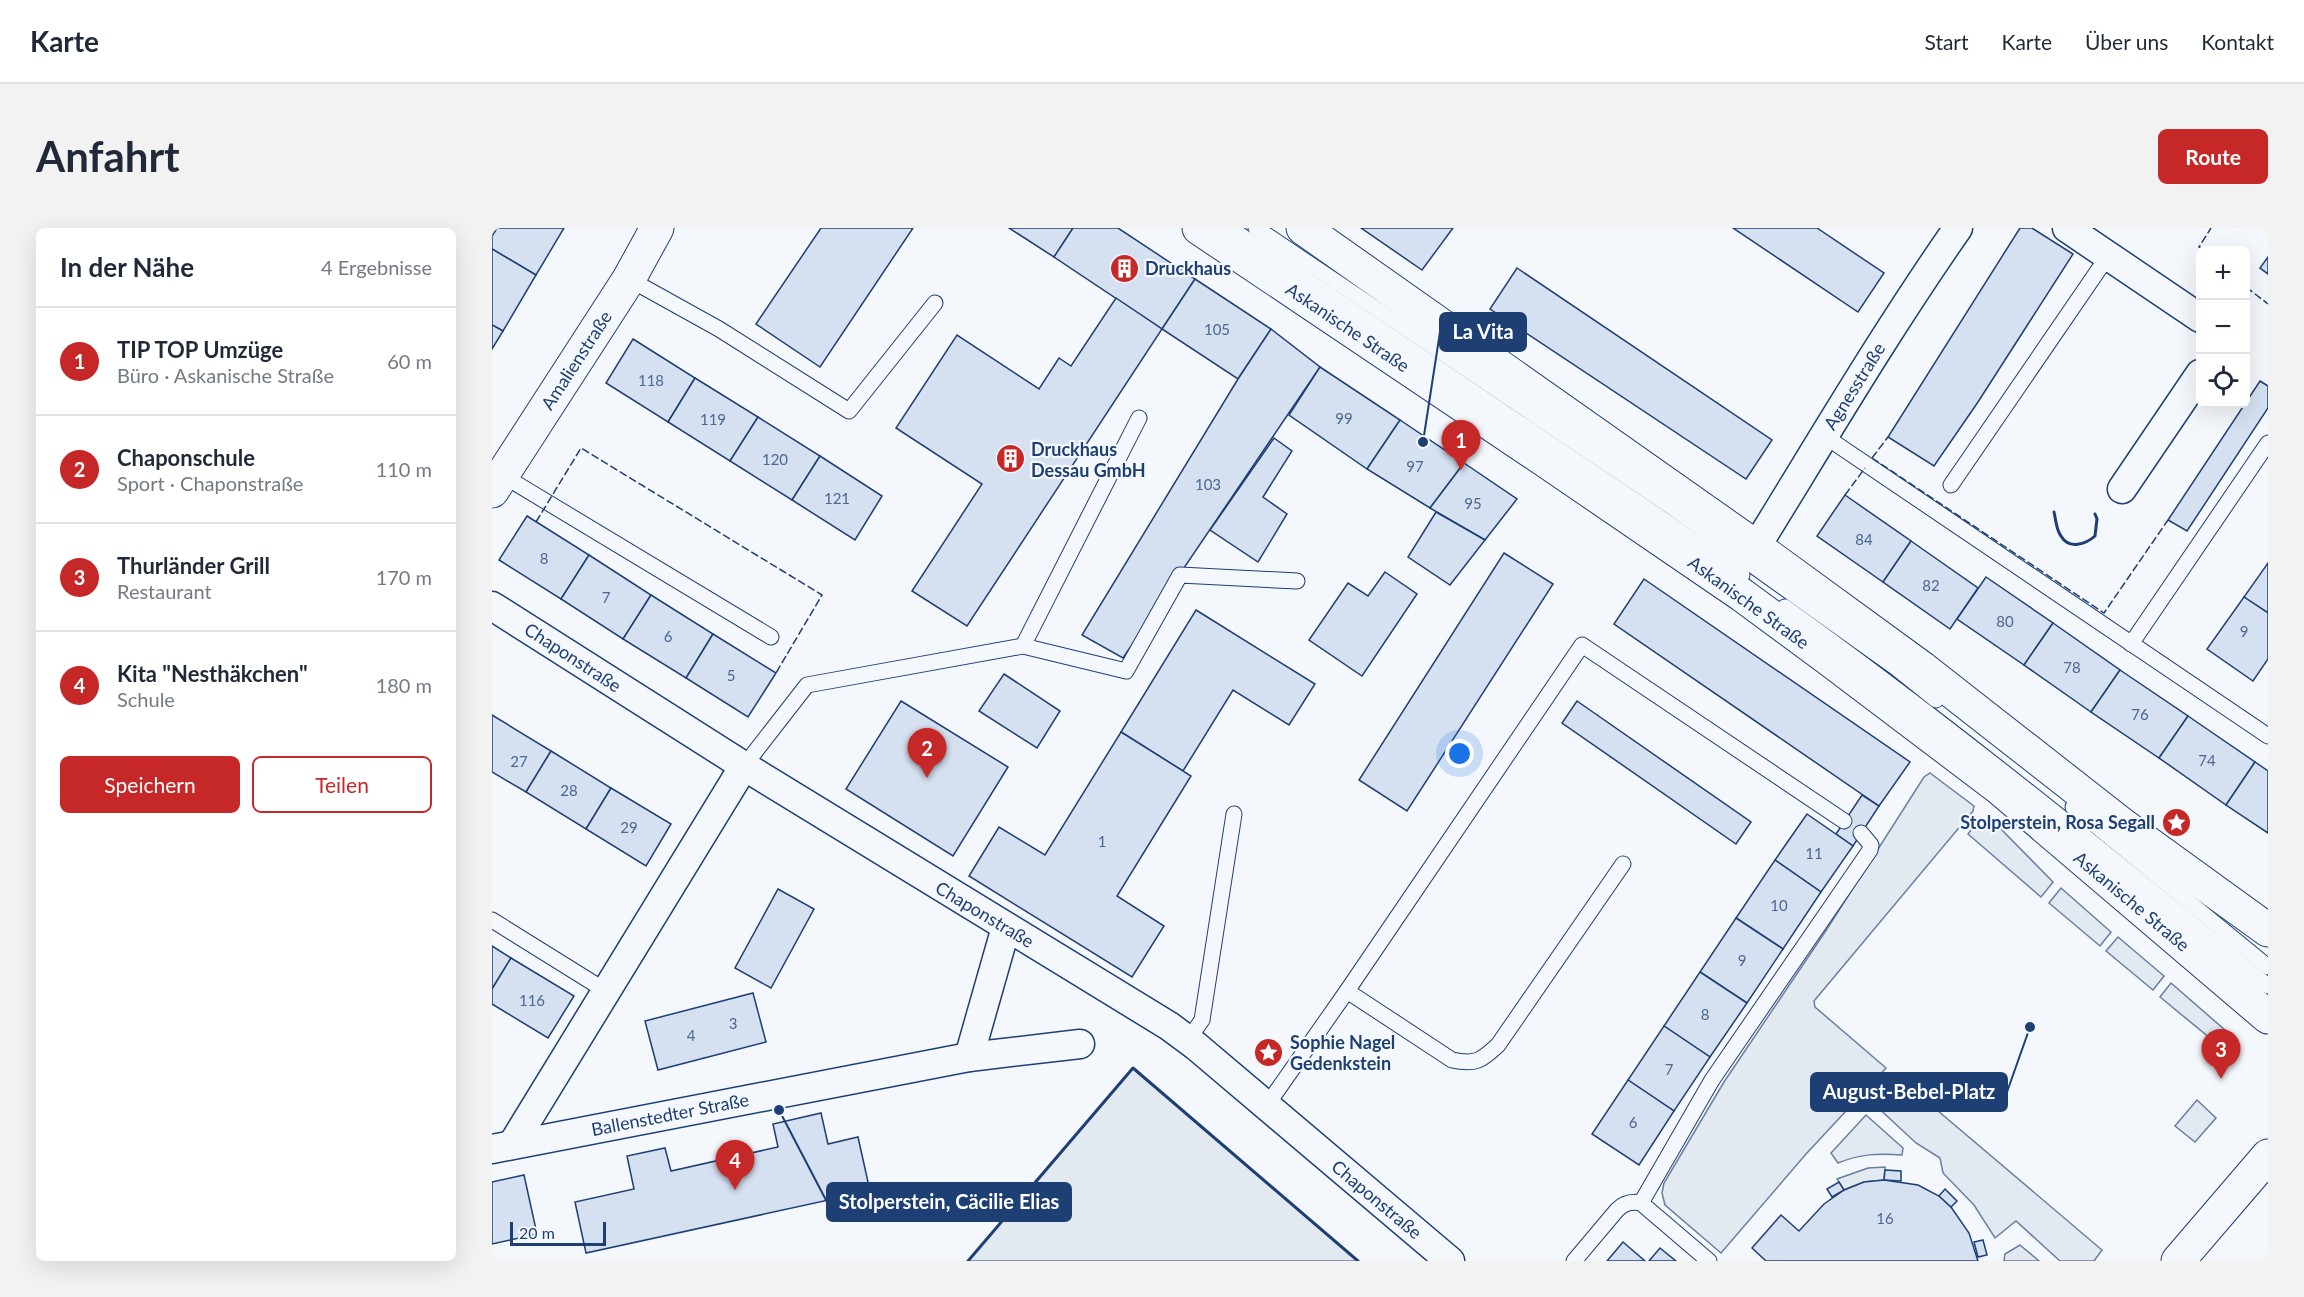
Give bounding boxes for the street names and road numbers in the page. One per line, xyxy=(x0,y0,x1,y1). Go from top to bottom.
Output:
street label: Askanische Straße xyxy=(1282,278,1414,376)
street label: Amalienstraße xyxy=(536,306,616,414)
street label: Agnesstraße xyxy=(1819,338,1889,434)
street label: Askanische Straße xyxy=(1684,551,1814,653)
street label: Chaponstraße xyxy=(521,618,625,696)
street label: Askanische Straße xyxy=(2070,846,2194,956)
street label: Chaponstraße xyxy=(932,876,1038,952)
street label: Ballenstedter Straße xyxy=(589,1088,751,1140)
street label: Chaponstraße xyxy=(1327,1155,1427,1243)

